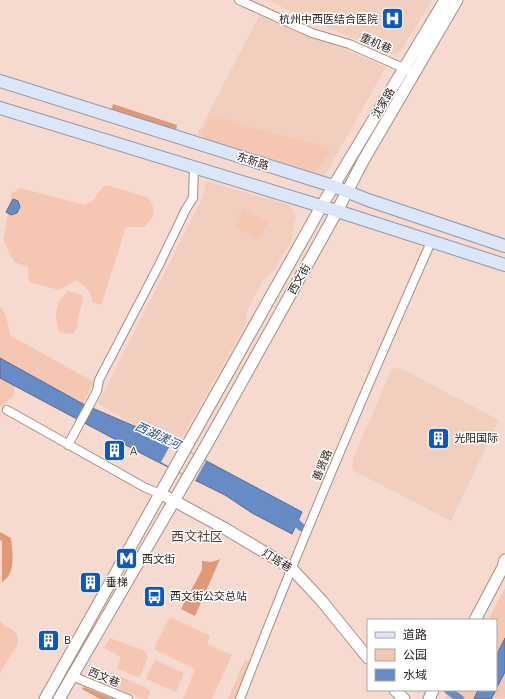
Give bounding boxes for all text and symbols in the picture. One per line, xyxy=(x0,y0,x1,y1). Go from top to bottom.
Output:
hospital icon: 杭州中西医结合医院 xyxy=(380,6,406,32)
place label: 杭州中西医结合医院 xyxy=(279,13,378,25)
street label: 重机巷 xyxy=(358,31,394,55)
street label: 沈家路 xyxy=(369,86,397,120)
street label: 东新路 xyxy=(235,150,271,172)
street label: 西文街 xyxy=(286,262,312,296)
water label: 西湖漾河 xyxy=(133,419,184,452)
building icon: 光阳国际 xyxy=(425,425,451,451)
place label: 光阳国际 xyxy=(454,432,498,444)
building icon: A xyxy=(102,438,128,464)
place label: A xyxy=(130,445,138,457)
street label: 善贤路 xyxy=(310,447,334,483)
district label: 西文社区 xyxy=(171,529,223,543)
metro station icon: 西文街 xyxy=(114,546,140,572)
street label: 灯塔巷 xyxy=(260,546,294,574)
place label: 西文街 xyxy=(142,553,175,565)
building icon: 垂梯 xyxy=(77,569,103,595)
place label: 垂梯 xyxy=(106,576,128,588)
bus stop icon: 西文街公交总站 xyxy=(142,583,168,609)
place label: 西文街公交总站 xyxy=(170,590,247,602)
legend xyxy=(367,619,497,691)
building icon: B xyxy=(36,627,62,653)
text: 道路 xyxy=(403,628,427,641)
place label: B xyxy=(64,634,71,646)
text: 公园 xyxy=(403,648,427,661)
street label: 西文巷 xyxy=(86,665,122,689)
text: 水域 xyxy=(403,668,427,681)

